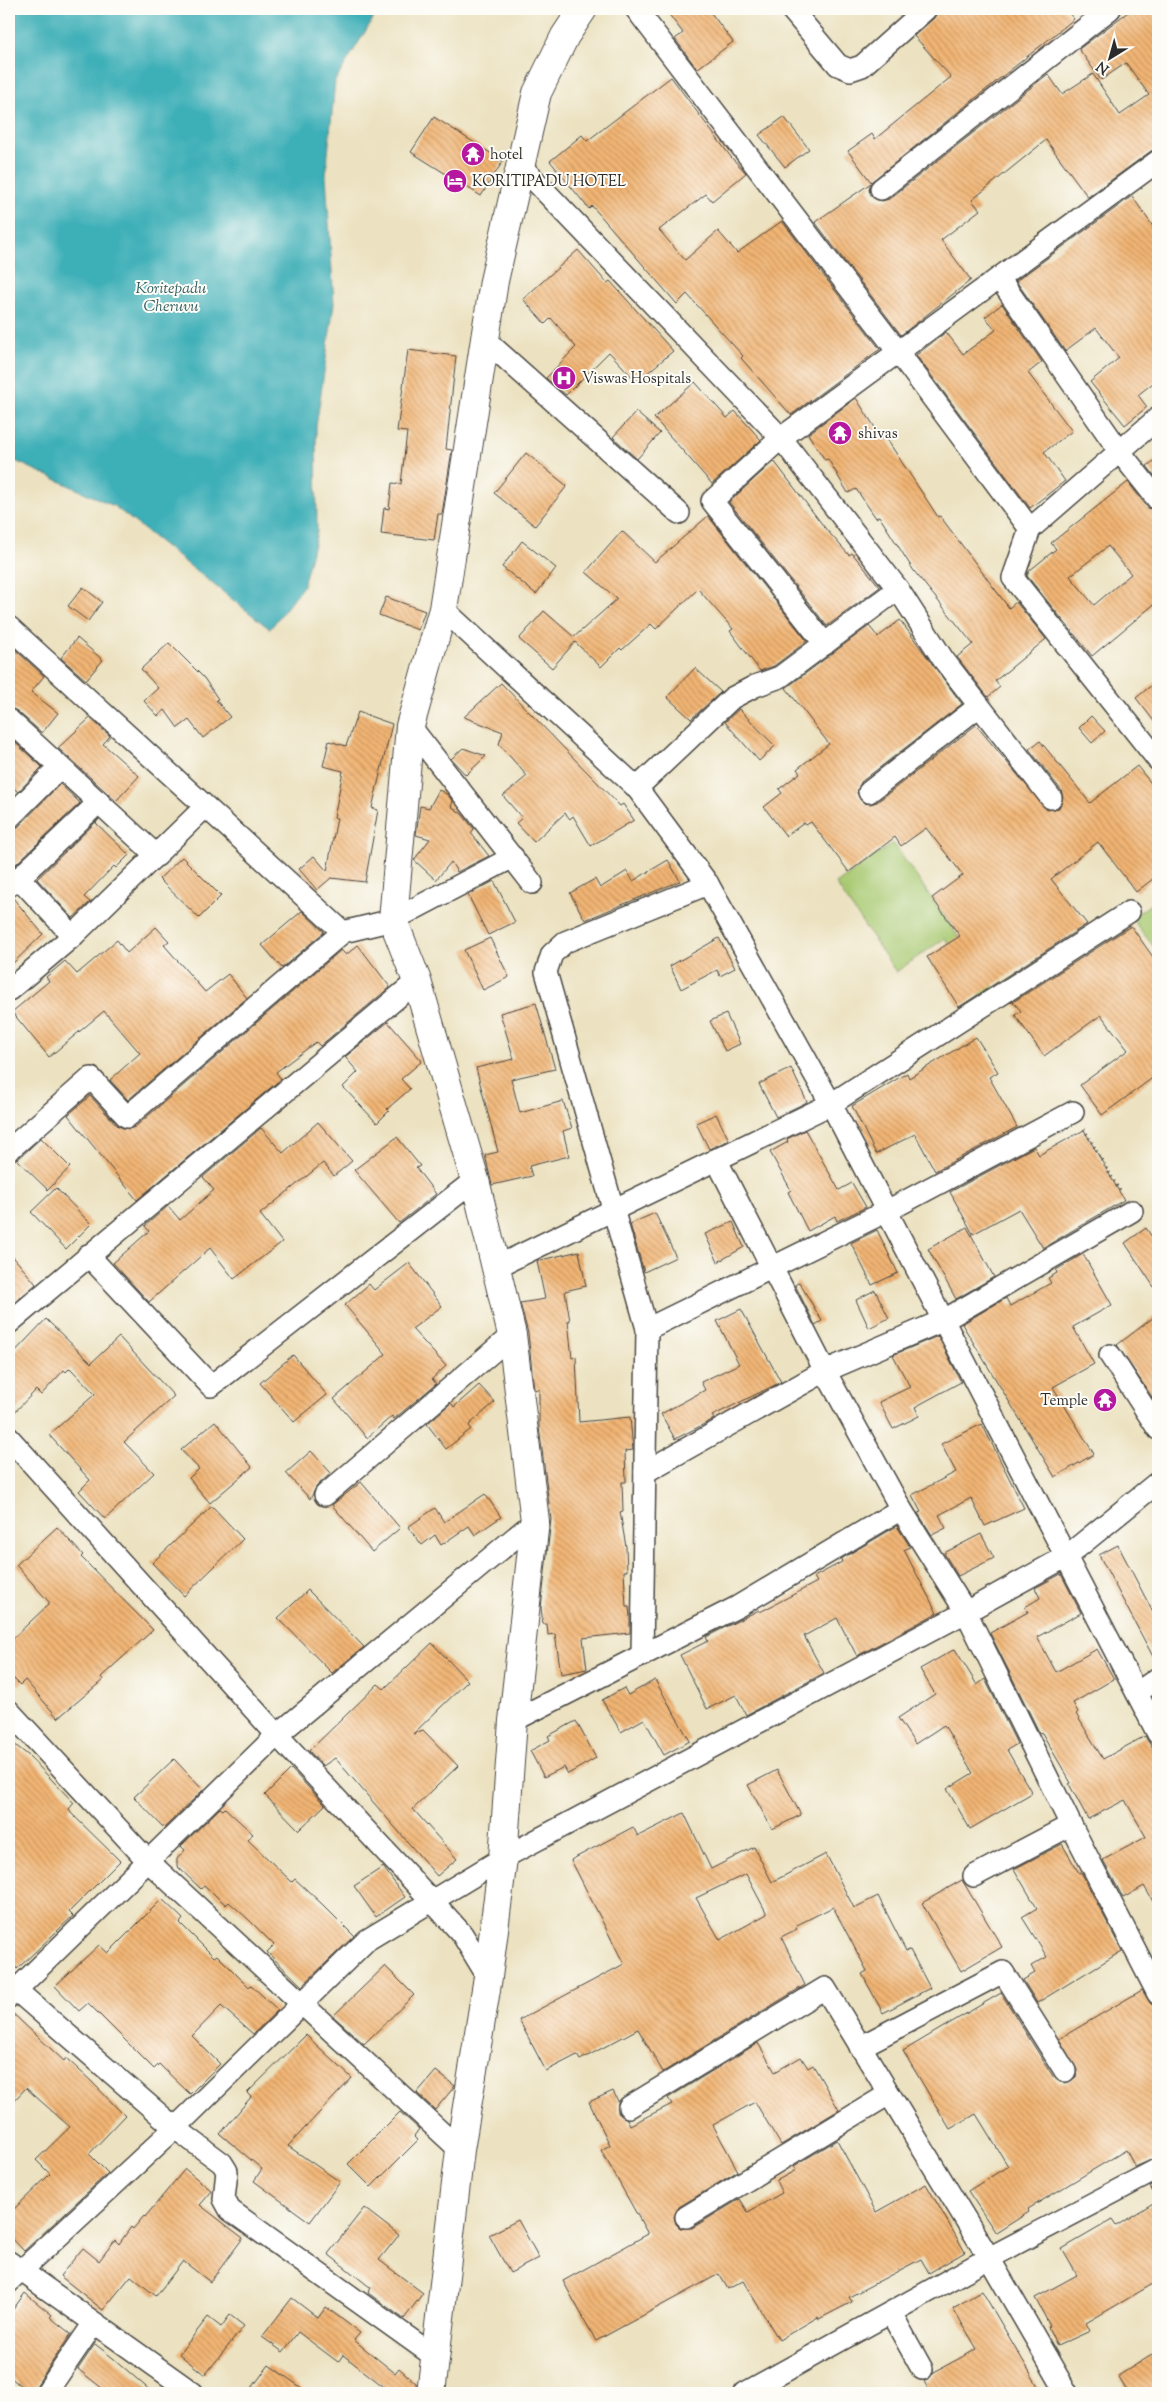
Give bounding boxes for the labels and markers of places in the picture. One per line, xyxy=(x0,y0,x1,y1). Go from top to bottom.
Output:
temple icon: hotel xyxy=(460,141,486,167)
place label: hotel xyxy=(490,145,523,166)
hotel icon: KORITIPADU HOTEL xyxy=(442,168,468,194)
place label: KORITIPADU HOTEL xyxy=(472,172,626,193)
hospital icon: Viswas Hospitals xyxy=(551,365,577,391)
place label: Viswas Hospitals xyxy=(582,369,691,390)
temple icon: shivas xyxy=(827,420,853,446)
place label: shivas xyxy=(858,424,898,445)
temple icon: Temple xyxy=(1092,1387,1118,1413)
place label: Temple xyxy=(1040,1391,1088,1412)

